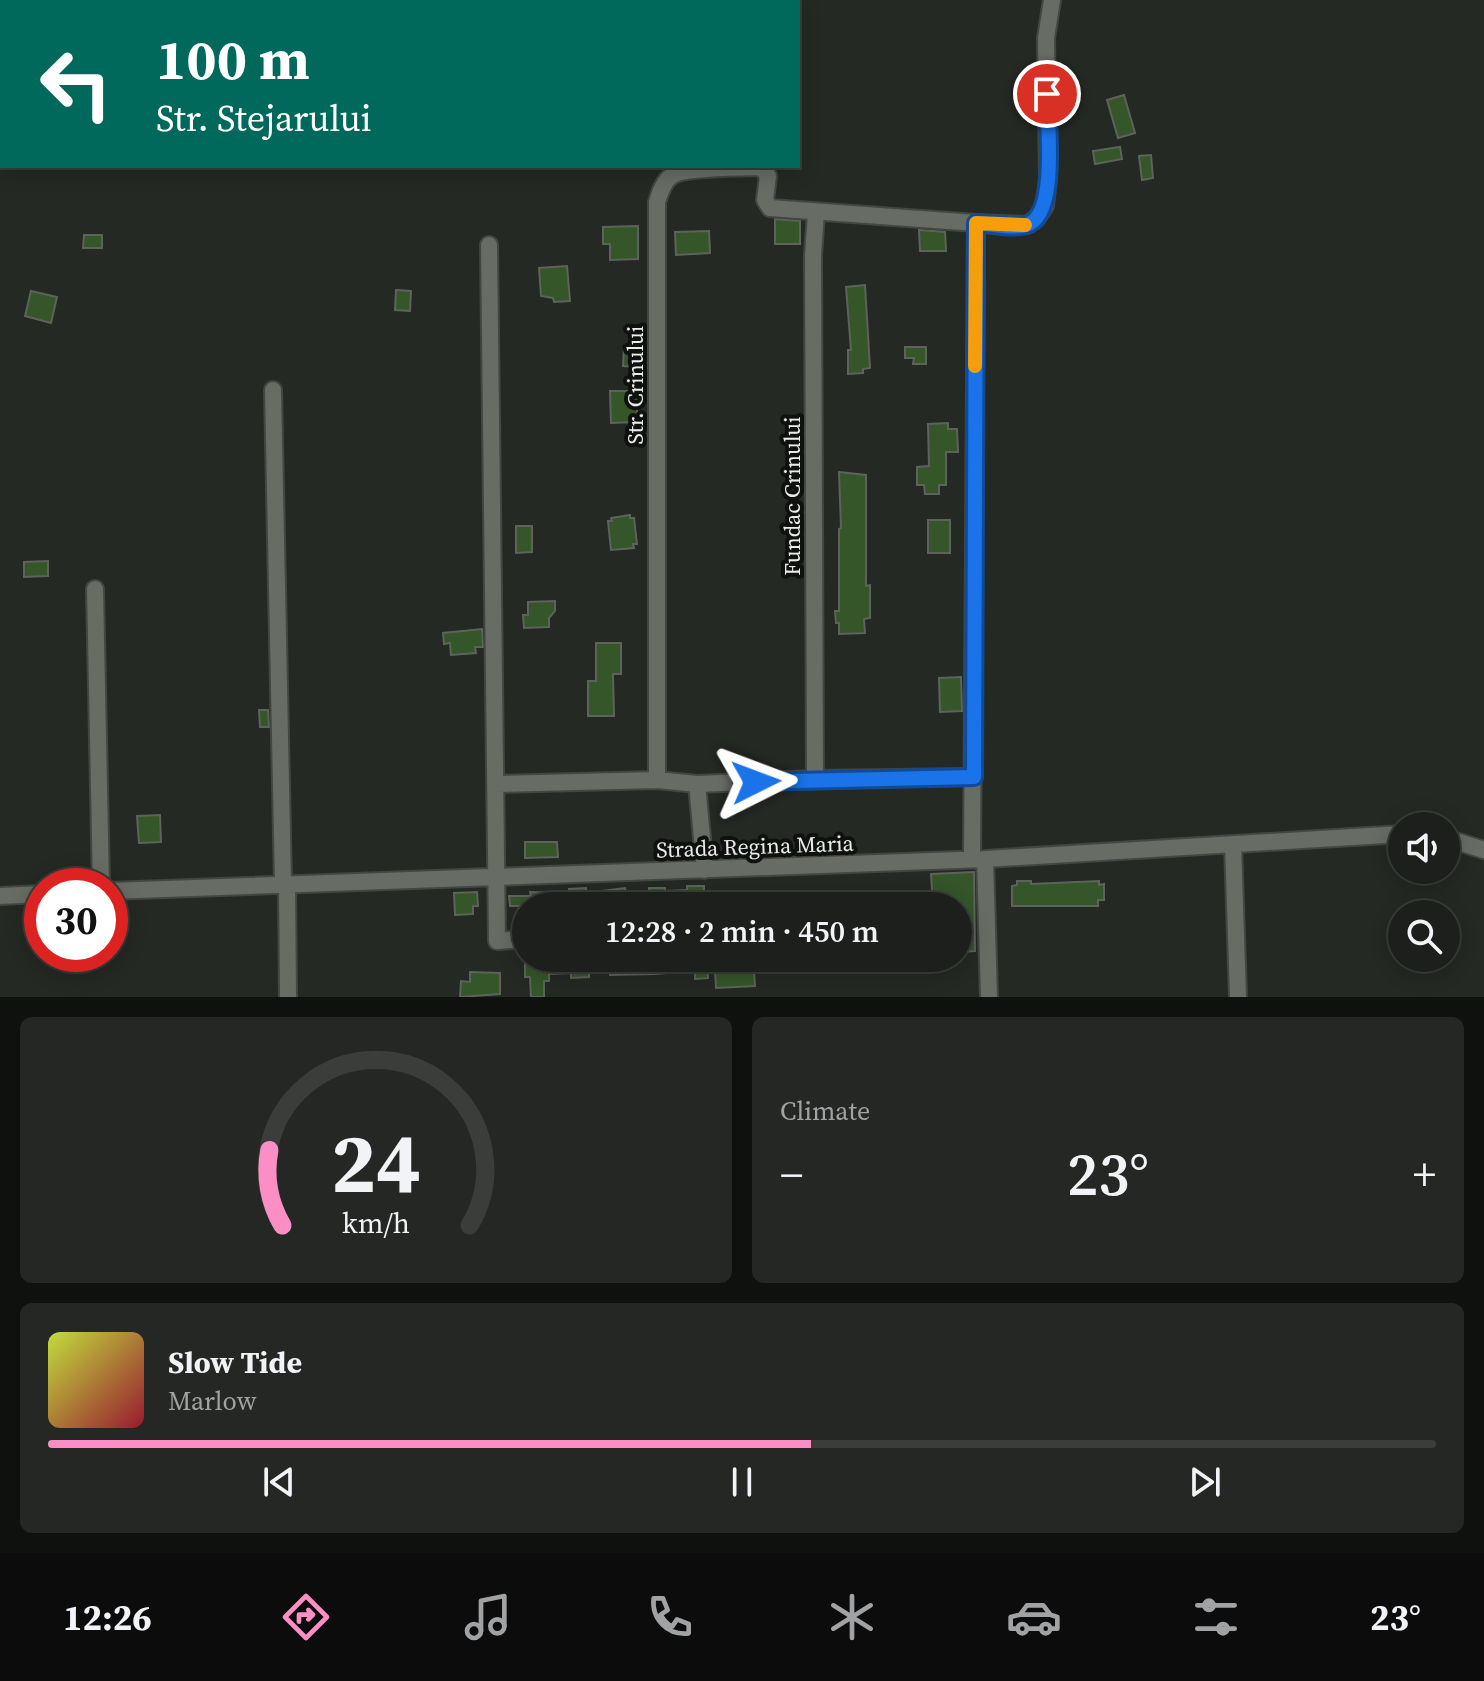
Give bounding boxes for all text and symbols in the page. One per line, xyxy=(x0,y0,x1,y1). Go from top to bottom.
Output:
text: 100 m xyxy=(156,21,310,98)
icon: left xyxy=(24,32,128,136)
pin xyxy=(1013,60,1081,128)
icon: arrive xyxy=(1025,72,1069,116)
text: Str. Stejarului xyxy=(156,94,371,143)
street label: Str. Crinului xyxy=(620,326,650,444)
street label: Fundac Crinului xyxy=(777,416,807,576)
position arrow xyxy=(714,740,798,824)
map controls xyxy=(1388,812,1460,972)
button: sound xyxy=(1388,812,1460,884)
street label: Strada Regina Maria xyxy=(656,828,855,864)
speed limit sign: 30 xyxy=(24,868,128,972)
button: search xyxy=(1388,900,1460,972)
text: 12:28 · 2 min · 450 m xyxy=(605,911,879,952)
text: Climate xyxy=(780,1093,870,1129)
text: 24 xyxy=(331,1106,421,1220)
text: 23° xyxy=(1067,1133,1149,1215)
text: − xyxy=(780,1144,803,1205)
text: + xyxy=(1413,1144,1436,1205)
text: km/h xyxy=(342,1203,410,1243)
text: Slow Tide xyxy=(168,1342,302,1383)
text: Marlow xyxy=(168,1383,257,1419)
icon: previous xyxy=(257,1460,301,1504)
icon: pause xyxy=(720,1460,764,1504)
icon: next xyxy=(1183,1460,1227,1504)
icon: directions xyxy=(278,1589,334,1645)
icon: music xyxy=(460,1589,516,1645)
icon: phone xyxy=(642,1589,698,1645)
icon: climate xyxy=(824,1589,880,1645)
icon: car xyxy=(1006,1589,1062,1645)
icon: filters xyxy=(1188,1589,1244,1645)
text: 12:26 xyxy=(63,1593,152,1642)
text: 23° xyxy=(1370,1593,1421,1642)

